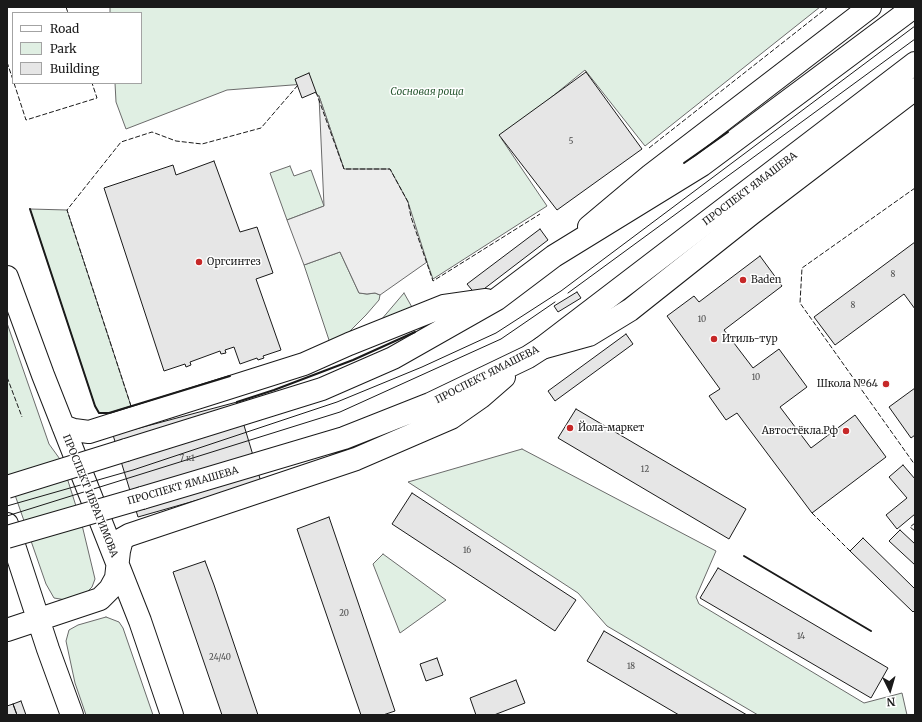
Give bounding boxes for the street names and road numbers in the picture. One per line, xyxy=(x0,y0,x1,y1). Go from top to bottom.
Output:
street label: ПРОСПЕКТ ЯМАШЕВА xyxy=(701,150,799,228)
street label: ПРОСПЕКТ ЯМАШЕВА xyxy=(433,344,541,406)
street label: ПРОСПЕКТ ИБРАГИМОВА xyxy=(60,433,120,559)
street label: ПРОСПЕКТ ЯМАШЕВА xyxy=(126,464,240,508)

